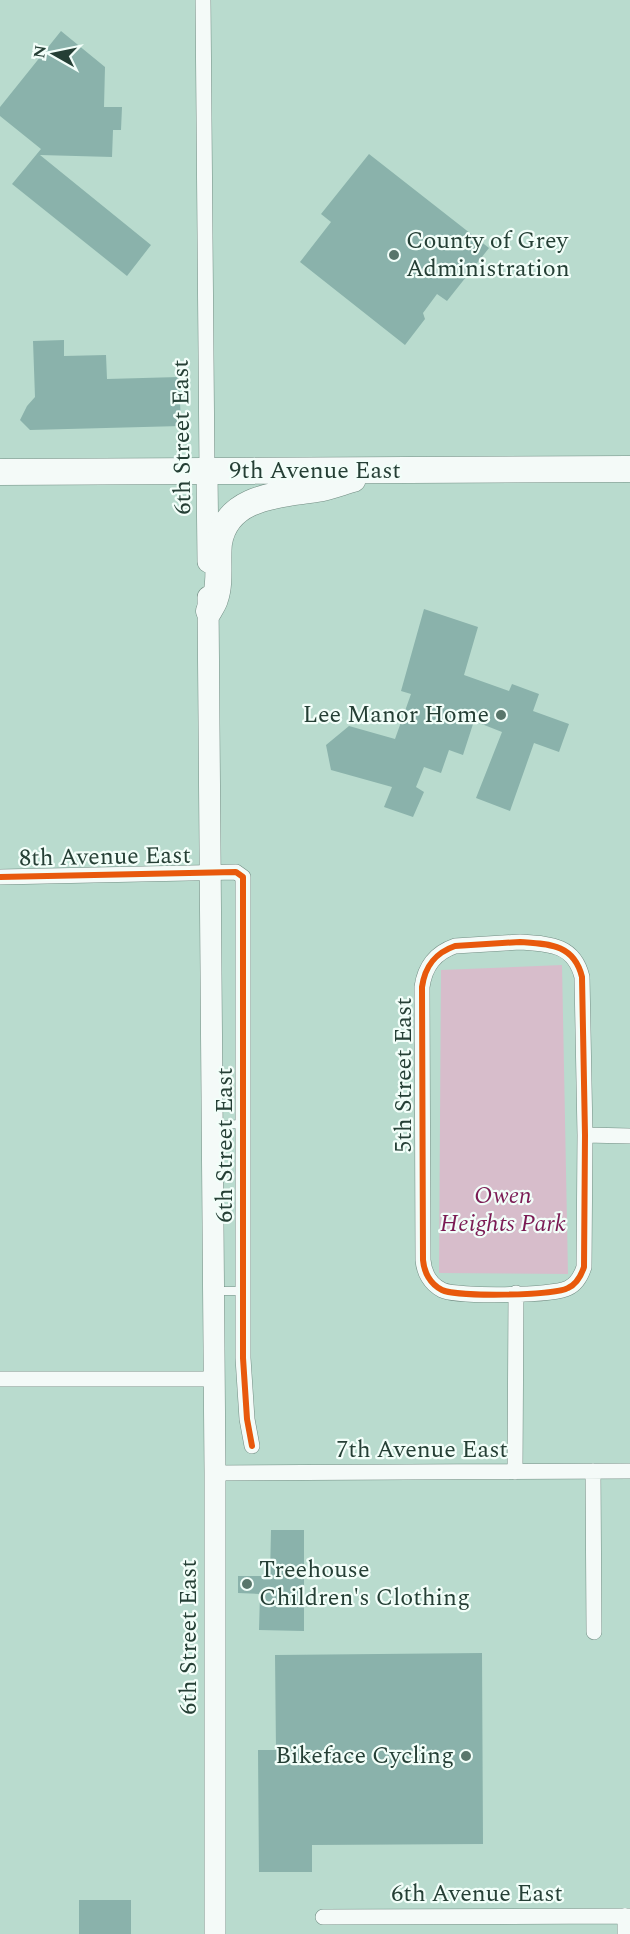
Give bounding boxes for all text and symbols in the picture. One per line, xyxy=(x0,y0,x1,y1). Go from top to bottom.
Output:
north arrow xyxy=(24,24,84,84)
text: N xyxy=(27,43,53,60)
place label: County of Grey Administration xyxy=(406,223,570,287)
marker: County of Grey Administration xyxy=(387,248,401,262)
street label: 6th Street East xyxy=(163,359,201,515)
street label: 9th Avenue East xyxy=(229,453,401,489)
place label: Lee Manor Home xyxy=(303,697,489,733)
marker: Lee Manor Home xyxy=(494,708,508,722)
street label: 8th Avenue East xyxy=(19,838,191,876)
street label: 5th Street East xyxy=(386,997,422,1153)
street label: 6th Street East xyxy=(207,1067,243,1223)
park label: Owen Heights Park xyxy=(440,1178,566,1242)
street label: 7th Avenue East xyxy=(336,1432,508,1468)
place label: Treehouse Children's Clothing xyxy=(259,1552,470,1616)
street label: 6th Street East xyxy=(171,1559,207,1715)
marker: Treehouse Children's Clothing xyxy=(240,1577,254,1591)
place label: Bikeface Cycling xyxy=(275,1738,454,1774)
marker: Bikeface Cycling xyxy=(459,1749,473,1763)
street label: 6th Avenue East xyxy=(391,1876,563,1912)

